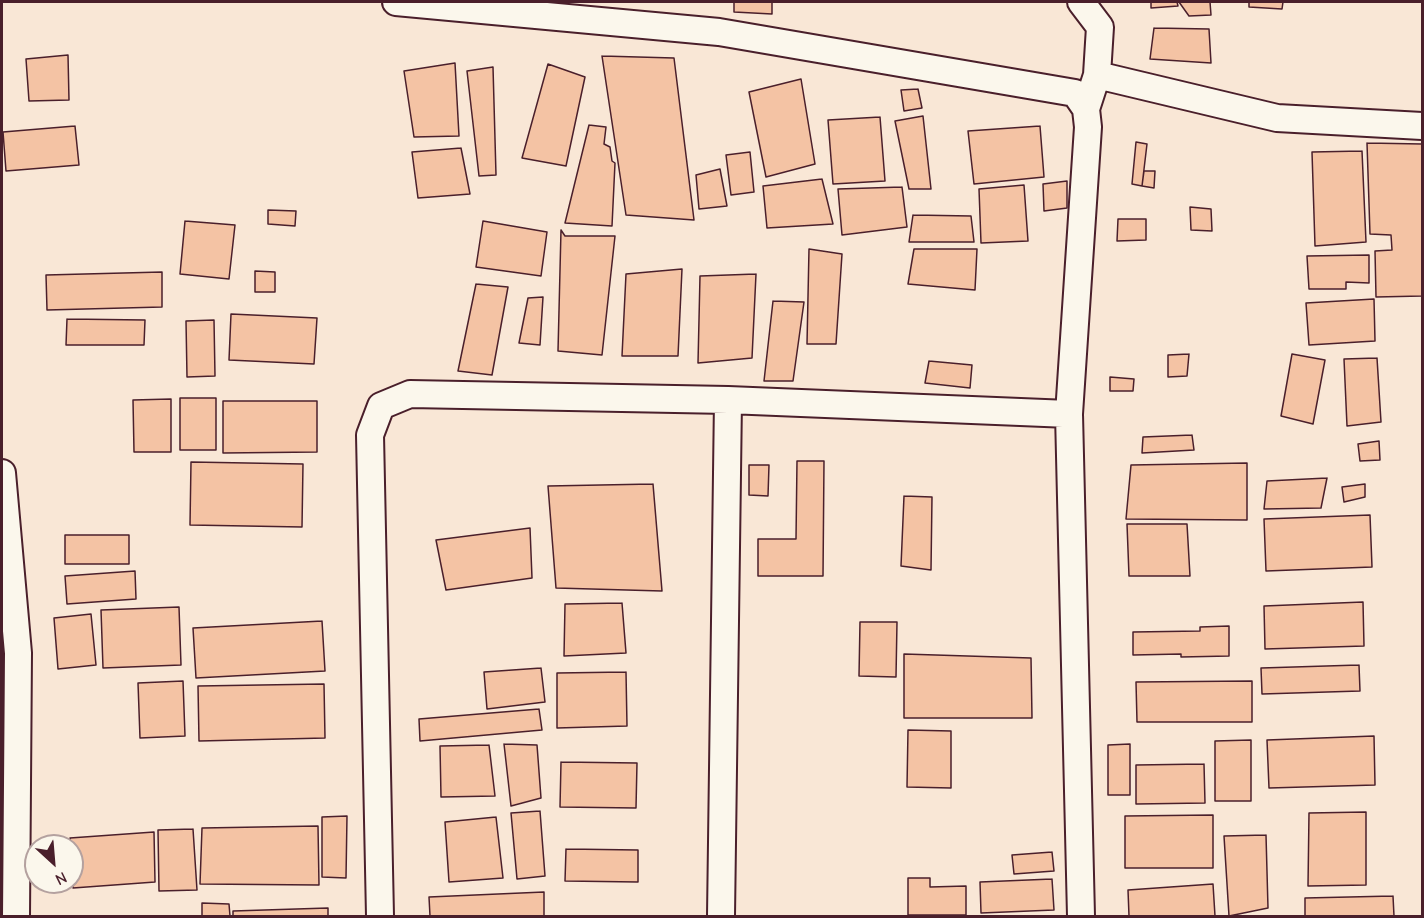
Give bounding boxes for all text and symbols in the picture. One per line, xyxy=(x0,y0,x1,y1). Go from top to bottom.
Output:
north arrow xyxy=(24,834,84,894)
text: N xyxy=(52,868,70,889)

